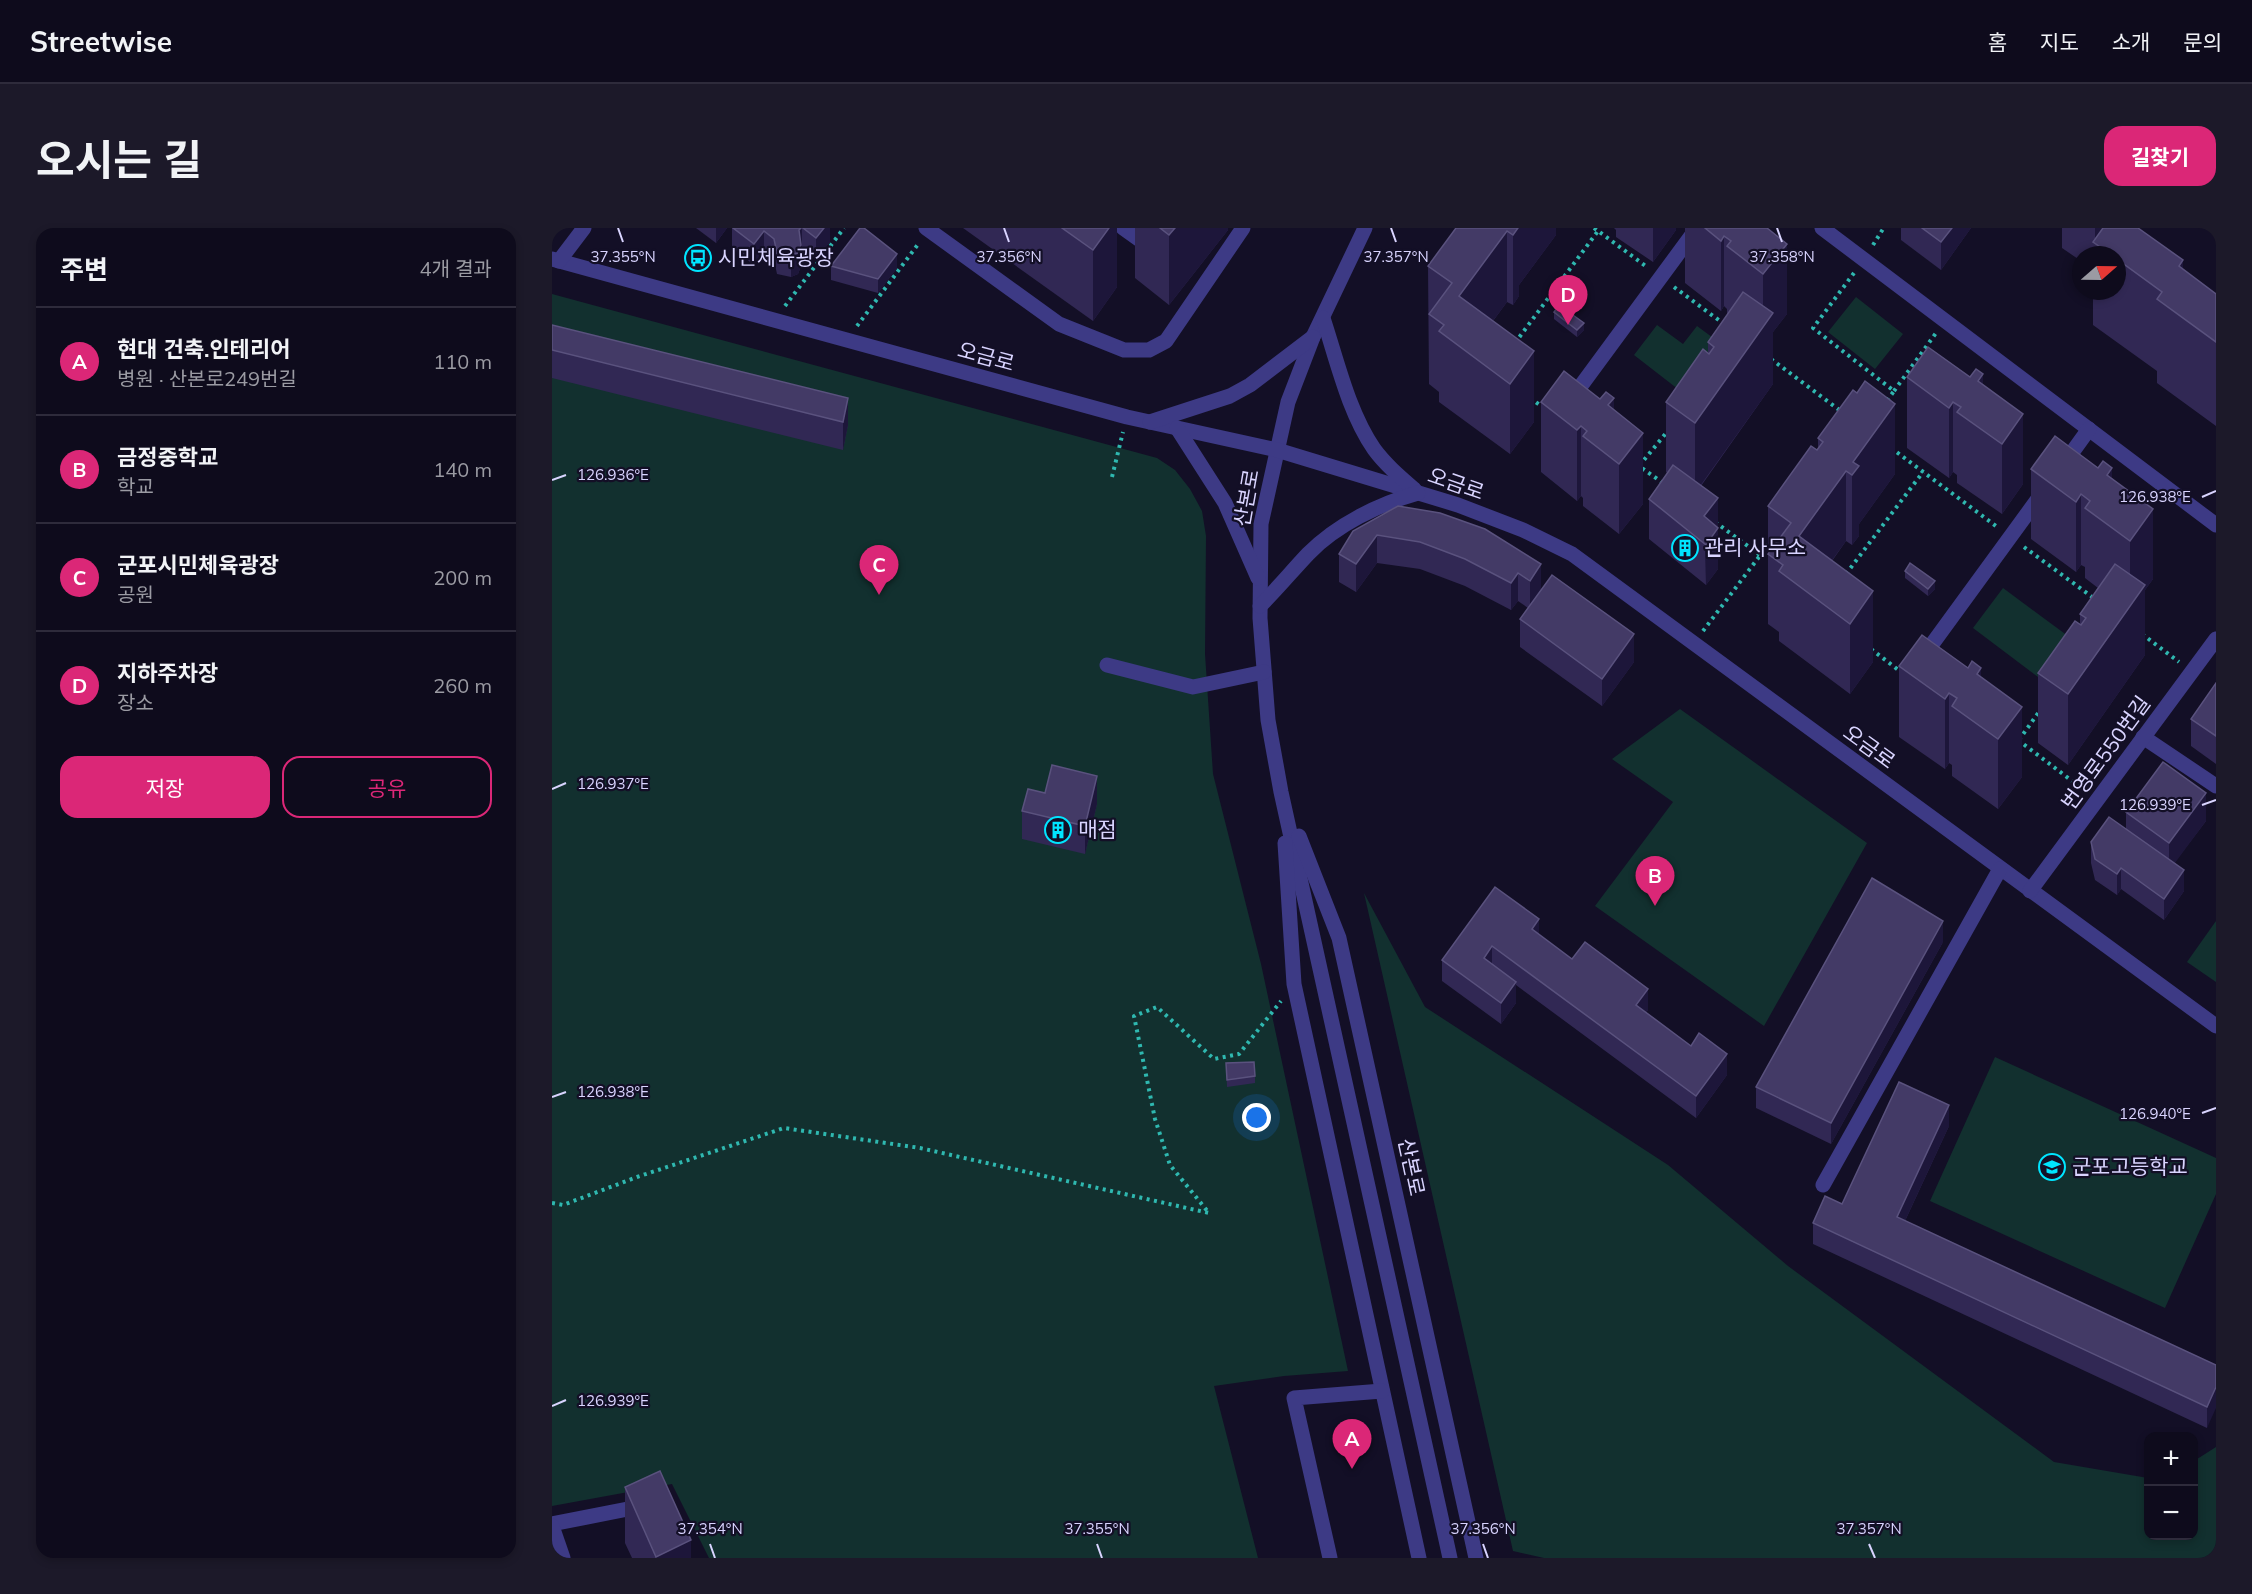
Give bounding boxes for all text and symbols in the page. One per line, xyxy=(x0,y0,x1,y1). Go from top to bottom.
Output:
text: Streetwise xyxy=(30,24,172,59)
text: 홈 xyxy=(1988,29,2007,55)
text: 지도 xyxy=(2040,29,2079,55)
text: 소개 xyxy=(2112,29,2150,55)
text: 문의 xyxy=(2183,29,2222,55)
button: 길찾기 xyxy=(2104,126,2216,186)
text: 오시는 길 xyxy=(36,133,202,186)
bus stop icon: 시민체육광장 xyxy=(683,243,713,273)
place label: 시민체육광장 xyxy=(718,244,834,270)
north arrow xyxy=(2072,246,2126,300)
text: 37.355°N xyxy=(590,247,656,266)
text: 37.356°N xyxy=(976,247,1042,266)
text: 37.357°N xyxy=(1363,247,1429,266)
text: 37.358°N xyxy=(1749,247,1815,266)
text: 주변 xyxy=(60,253,108,286)
text: 4개 결과 xyxy=(420,256,492,281)
pin: D xyxy=(1548,276,1588,325)
text: 현대 건축.인테리어 xyxy=(117,335,290,363)
street label: 오금로 xyxy=(955,336,1018,376)
text: A xyxy=(72,349,87,374)
text: 110 m xyxy=(433,349,492,374)
text: 병원 · 산본로249번길 xyxy=(117,366,297,391)
text: 금정중학교 xyxy=(117,443,218,471)
text: B xyxy=(73,457,86,482)
text: 140 m xyxy=(433,457,492,482)
street label: 오금로 xyxy=(1425,461,1488,505)
text: 126.936°E xyxy=(577,465,649,484)
street label: 산본로 xyxy=(1228,467,1264,529)
text: 학교 xyxy=(117,474,154,499)
text: 126.938°E xyxy=(2119,487,2191,506)
building icon: 관리 사무소 xyxy=(1670,533,1700,563)
place label: 관리 사무소 xyxy=(1704,534,1806,560)
pin: C xyxy=(860,546,898,595)
text: 군포시민체육광장 xyxy=(117,551,279,579)
text: C xyxy=(73,565,86,590)
text: 200 m xyxy=(433,565,492,590)
text: 공원 xyxy=(117,582,154,607)
text: 지하주차장 xyxy=(117,659,218,687)
text: D xyxy=(72,673,87,698)
text: 260 m xyxy=(433,673,492,698)
text: 장소 xyxy=(117,690,154,715)
street label: 번영로550번길 xyxy=(2055,690,2155,814)
street label: 오금로 xyxy=(1838,719,1901,774)
button: 저장 xyxy=(60,756,270,818)
button: 공유 xyxy=(282,756,492,818)
text: 126.937°E xyxy=(577,774,649,793)
text: 126.939°E xyxy=(2119,795,2191,814)
building icon: 매점 xyxy=(1043,815,1073,845)
place label: 매점 xyxy=(1078,816,1117,842)
pin: B xyxy=(1636,856,1674,906)
text: 126.938°E xyxy=(577,1082,649,1101)
your location xyxy=(1242,1103,1271,1132)
text: 126.940°E xyxy=(2119,1104,2191,1123)
street label: 산본로 xyxy=(1393,1136,1431,1198)
school or university icon: 군포고등학교 xyxy=(2037,1152,2067,1182)
place label: 군포고등학교 xyxy=(2072,1153,2188,1179)
text: 126.939°E xyxy=(577,1391,649,1410)
pin: A xyxy=(1332,1420,1372,1469)
map controls xyxy=(2144,1432,2198,1540)
button: + xyxy=(2144,1432,2198,1486)
button: − xyxy=(2144,1486,2198,1540)
text: 37.354°N xyxy=(677,1519,743,1538)
text: 37.355°N xyxy=(1064,1519,1130,1538)
text: 37.356°N xyxy=(1450,1519,1516,1538)
text: 37.357°N xyxy=(1836,1519,1902,1538)

